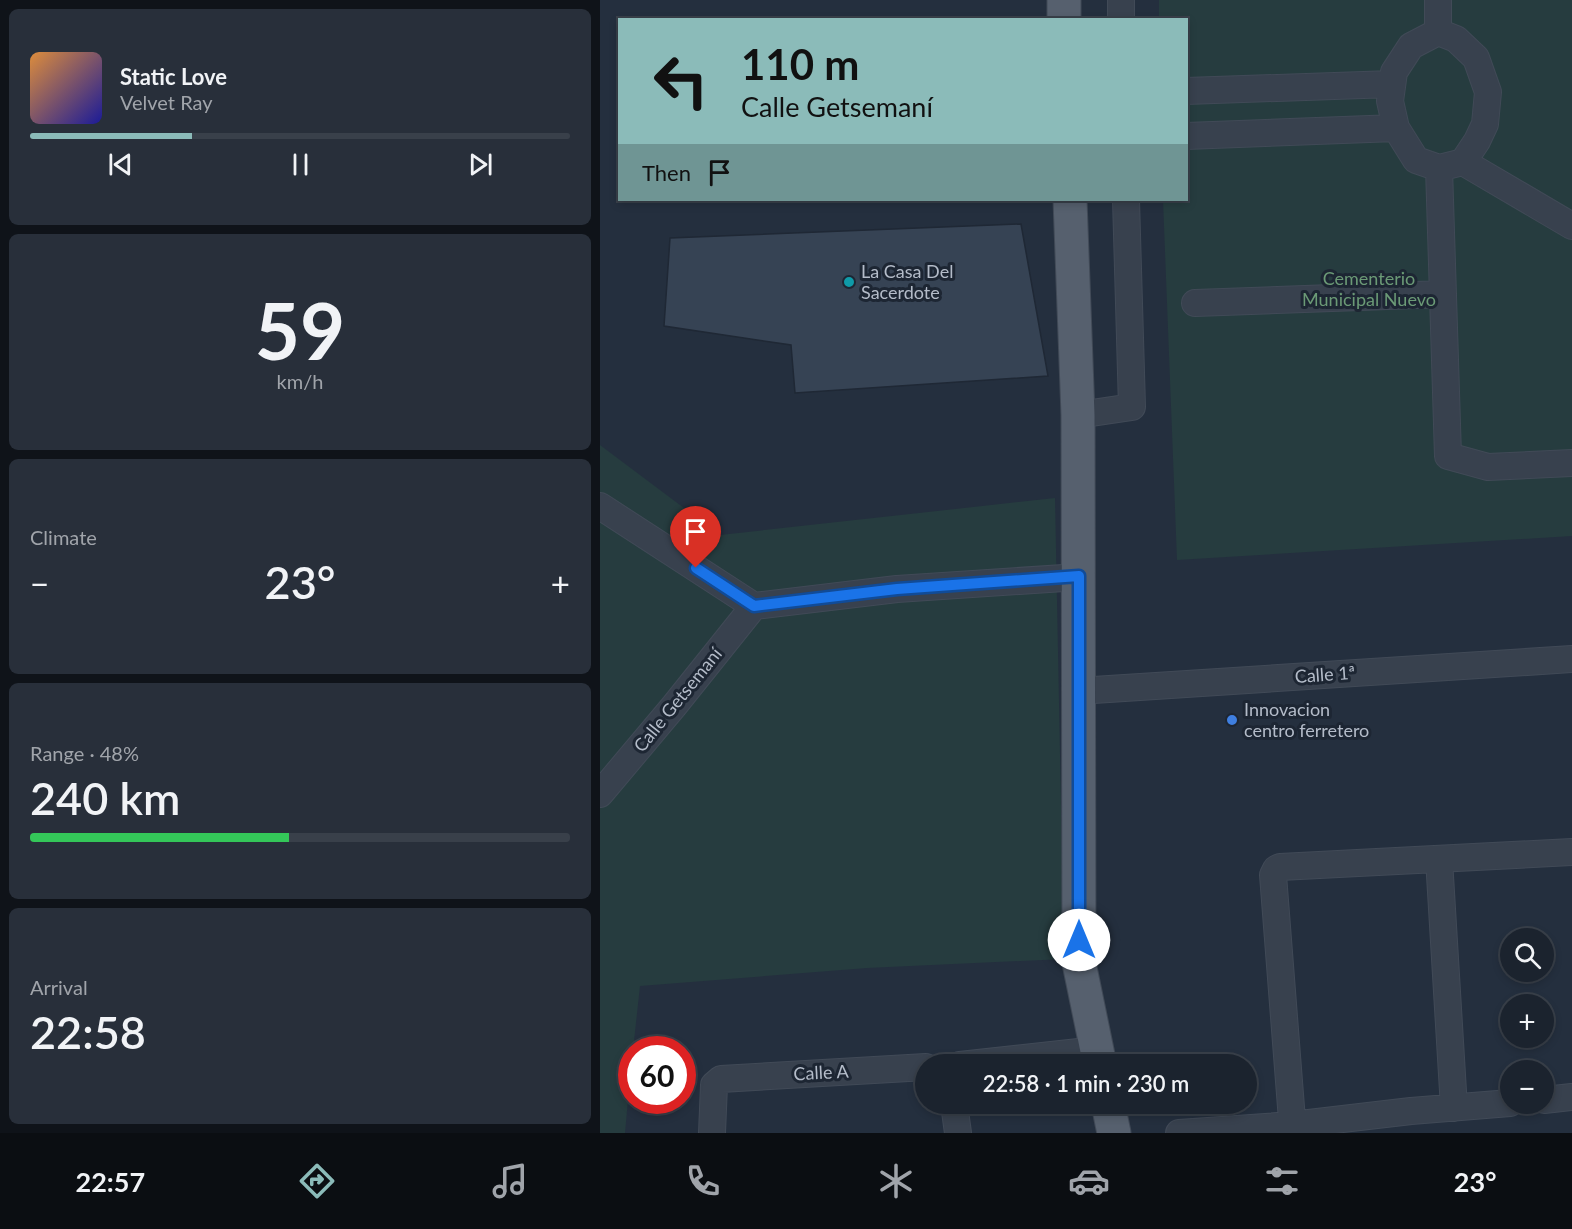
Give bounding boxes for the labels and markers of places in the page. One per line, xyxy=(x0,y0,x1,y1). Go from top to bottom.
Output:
place label: La Casa Del Sacerdote xyxy=(861,260,953,303)
marker: La Casa Del Sacerdote xyxy=(842,275,856,289)
pin xyxy=(670,506,721,568)
place label: Innovacion centro ferretero xyxy=(1244,698,1369,741)
marker: Innovacion centro ferretero xyxy=(1225,713,1239,727)

